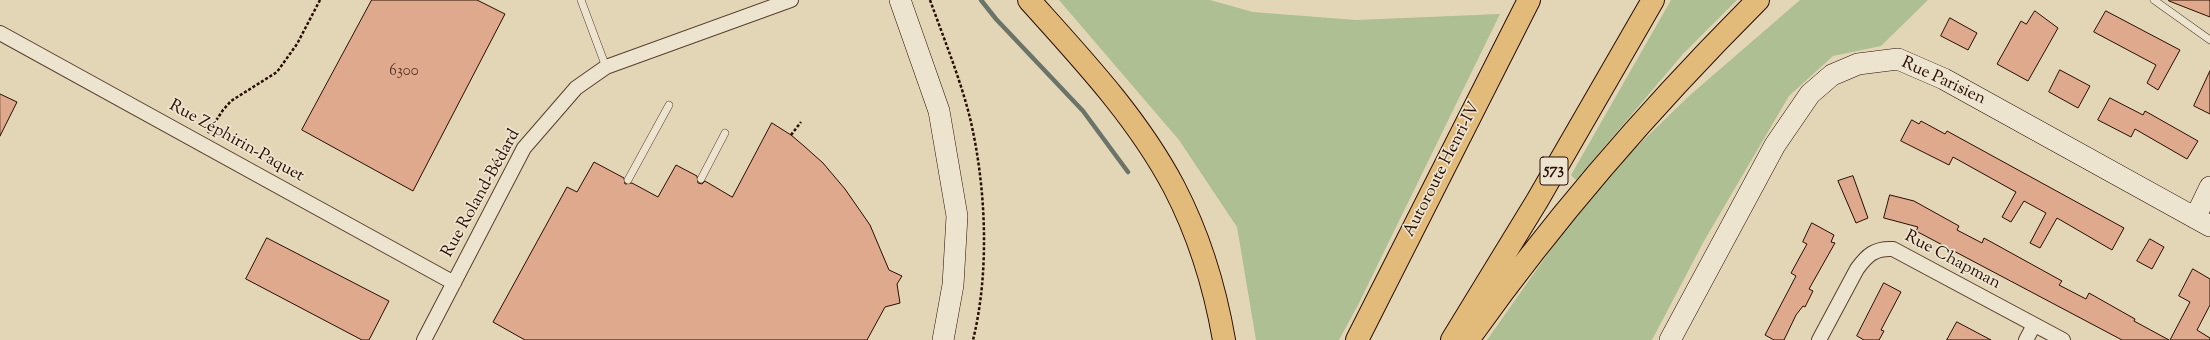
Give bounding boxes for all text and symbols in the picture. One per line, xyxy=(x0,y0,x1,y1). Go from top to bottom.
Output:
street label: Rue Parisien xyxy=(1898,54,1988,110)
house number: 6300 xyxy=(389,63,419,81)
street label: Rue Zéphirin-Paquet xyxy=(165,96,307,188)
street label: Autoroute Henri-IV xyxy=(1400,99,1486,241)
street label: Rue Roland-Bédard xyxy=(438,126,526,262)
road number: 573 xyxy=(1540,157,1568,185)
street label: Rue Chapman xyxy=(1901,227,2003,295)

